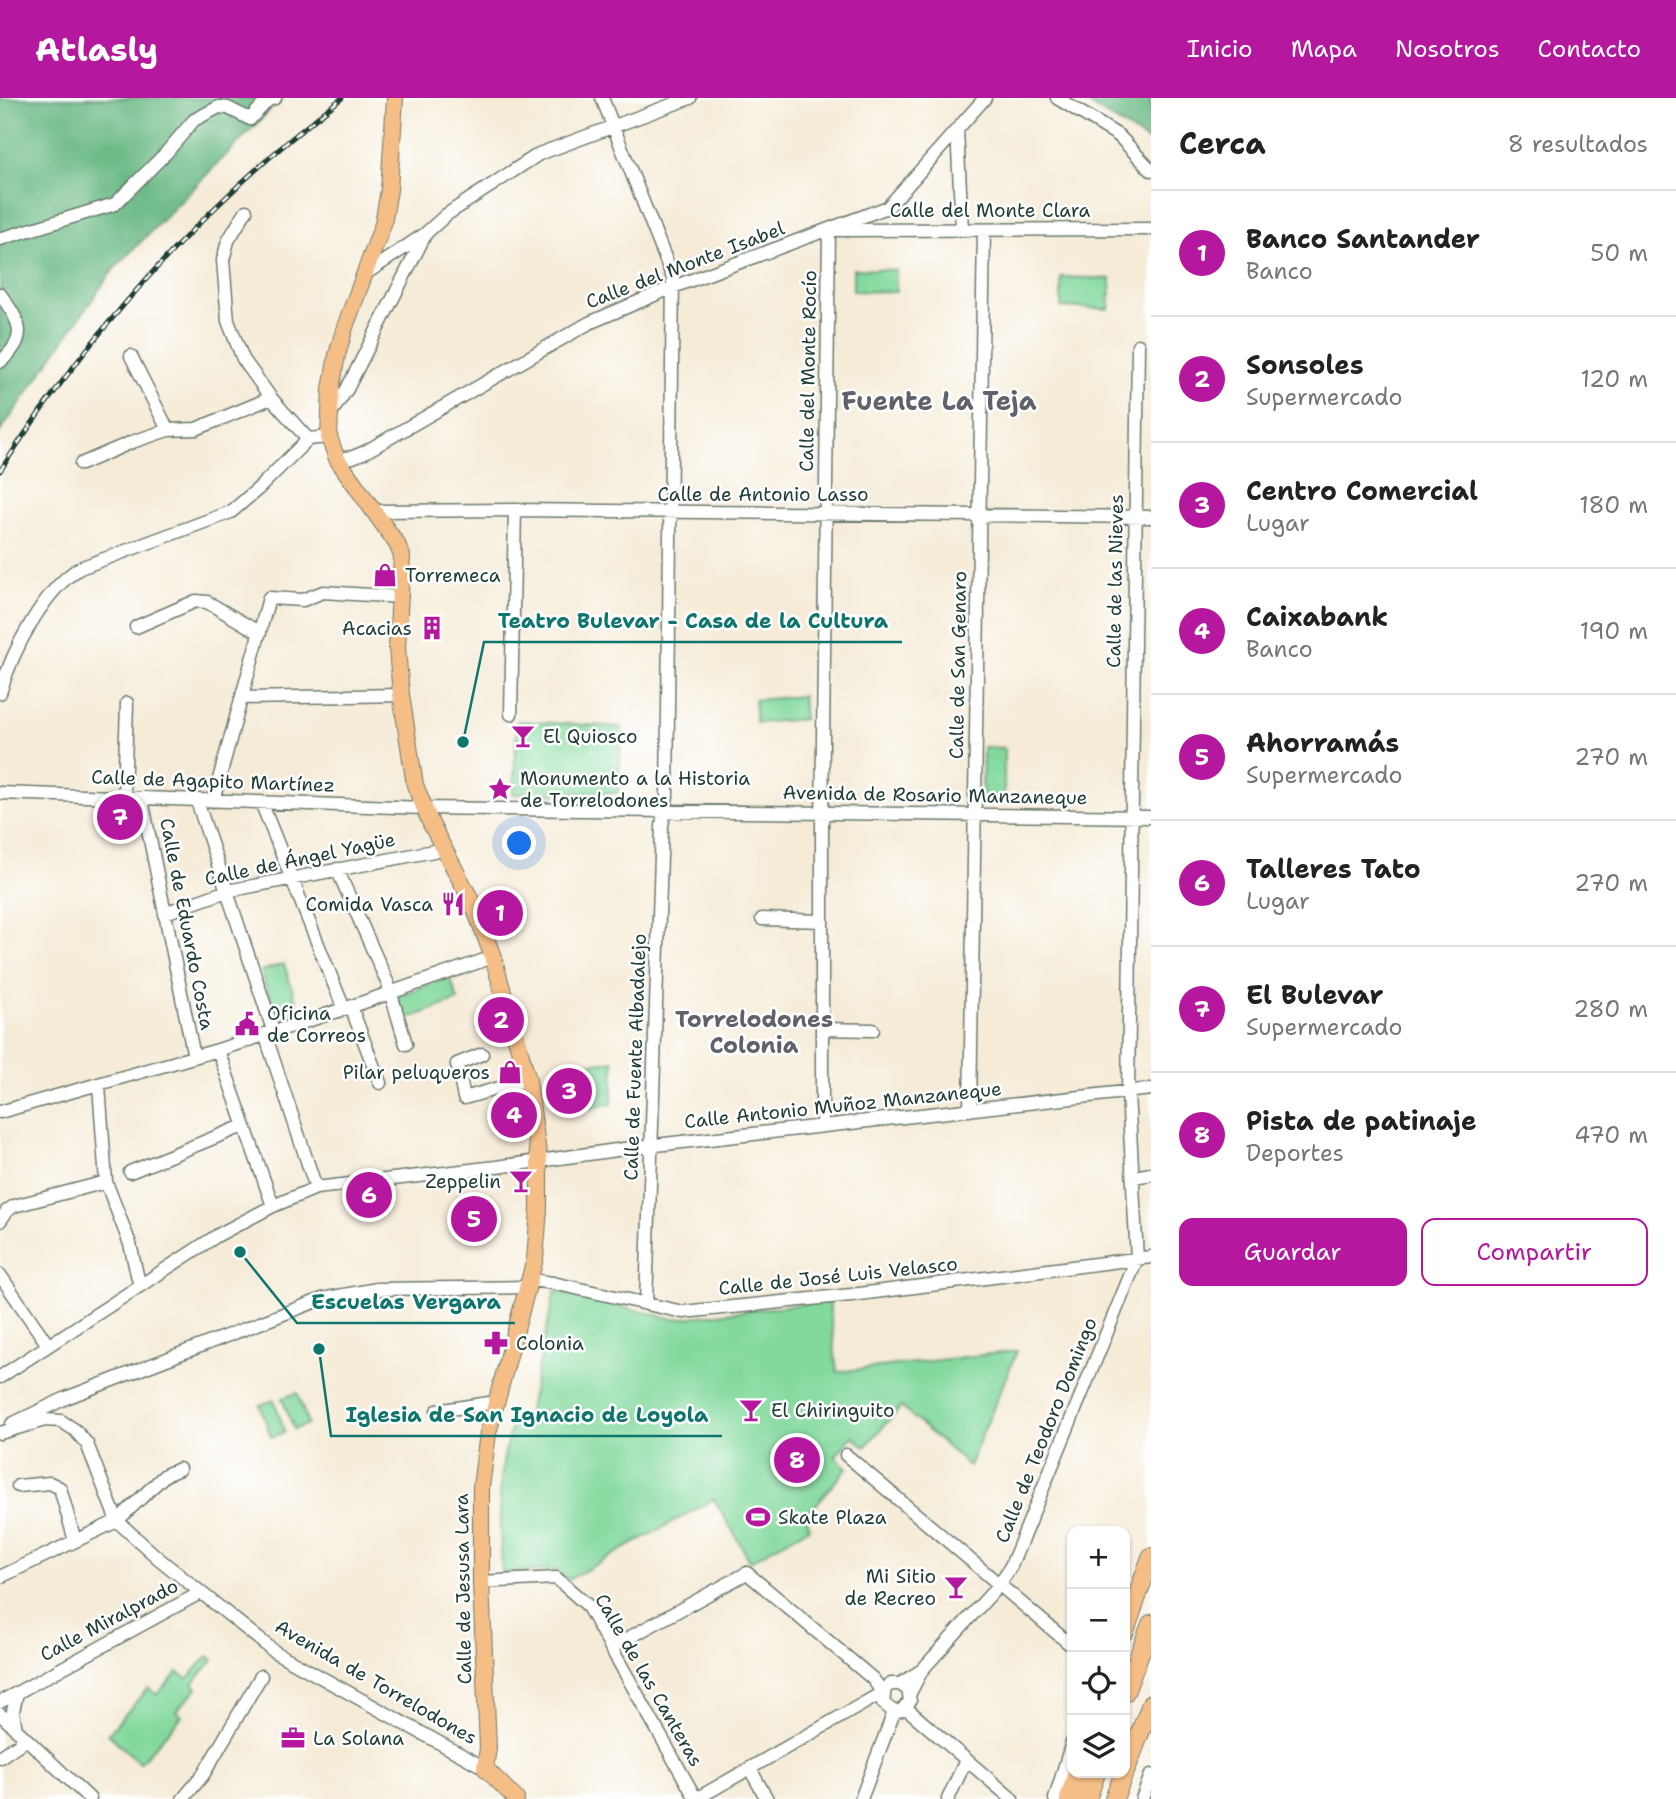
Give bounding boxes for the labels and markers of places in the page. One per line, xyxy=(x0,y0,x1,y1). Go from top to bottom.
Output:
shop icon: Torremeca xyxy=(371,561,399,589)
place label: Torremeca xyxy=(405,563,501,588)
callout: Teatro Bulevar - Casa de la Cultura xyxy=(484,600,902,642)
building icon: Acacias xyxy=(418,614,446,642)
place label: Acacias xyxy=(342,616,412,641)
bar icon: El Quiosco xyxy=(509,722,537,750)
place label: El Quiosco xyxy=(543,724,638,749)
place label: Monumento a la Historia de Torrelodones xyxy=(520,766,750,813)
place icon: Monumento a la Historia de Torrelodones xyxy=(486,775,514,803)
pin: 7 xyxy=(97,791,143,843)
pin: 1 xyxy=(477,887,523,939)
restaurant icon: Comida Vasca xyxy=(439,890,467,918)
place label: Comida Vasca xyxy=(305,892,433,917)
pin: 2 xyxy=(478,994,524,1046)
place label: Oficina de Correos xyxy=(267,1001,366,1048)
public building icon: Oficina de Correos xyxy=(233,1010,261,1038)
shop icon: Pilar peluqueros xyxy=(496,1058,524,1086)
place label: Pilar peluqueros xyxy=(343,1060,490,1085)
pin: 3 xyxy=(546,1065,592,1117)
pin: 4 xyxy=(491,1089,537,1141)
bar icon: Zeppelin xyxy=(507,1167,535,1195)
pin: 6 xyxy=(346,1169,392,1221)
place label: Zeppelin xyxy=(425,1169,501,1194)
pin: 5 xyxy=(451,1193,497,1245)
callout: Escuelas Vergara xyxy=(297,1281,515,1323)
pharmacy icon: Colonia xyxy=(482,1329,510,1357)
place label: Colonia xyxy=(516,1331,584,1356)
callout: Iglesia de San Ignacio de Loyola xyxy=(331,1394,722,1436)
bar icon: El Chiringuito xyxy=(737,1396,765,1424)
place label: El Chiringuito xyxy=(771,1398,894,1423)
pin: 8 xyxy=(774,1434,820,1486)
sports icon: Skate Plaza xyxy=(744,1503,772,1531)
place label: Skate Plaza xyxy=(778,1505,887,1530)
place label: Mi Sitio de Recreo xyxy=(845,1564,936,1611)
bar icon: Mi Sitio de Recreo xyxy=(942,1573,970,1601)
office icon: La Solana xyxy=(279,1724,307,1752)
place label: La Solana xyxy=(313,1726,404,1751)

